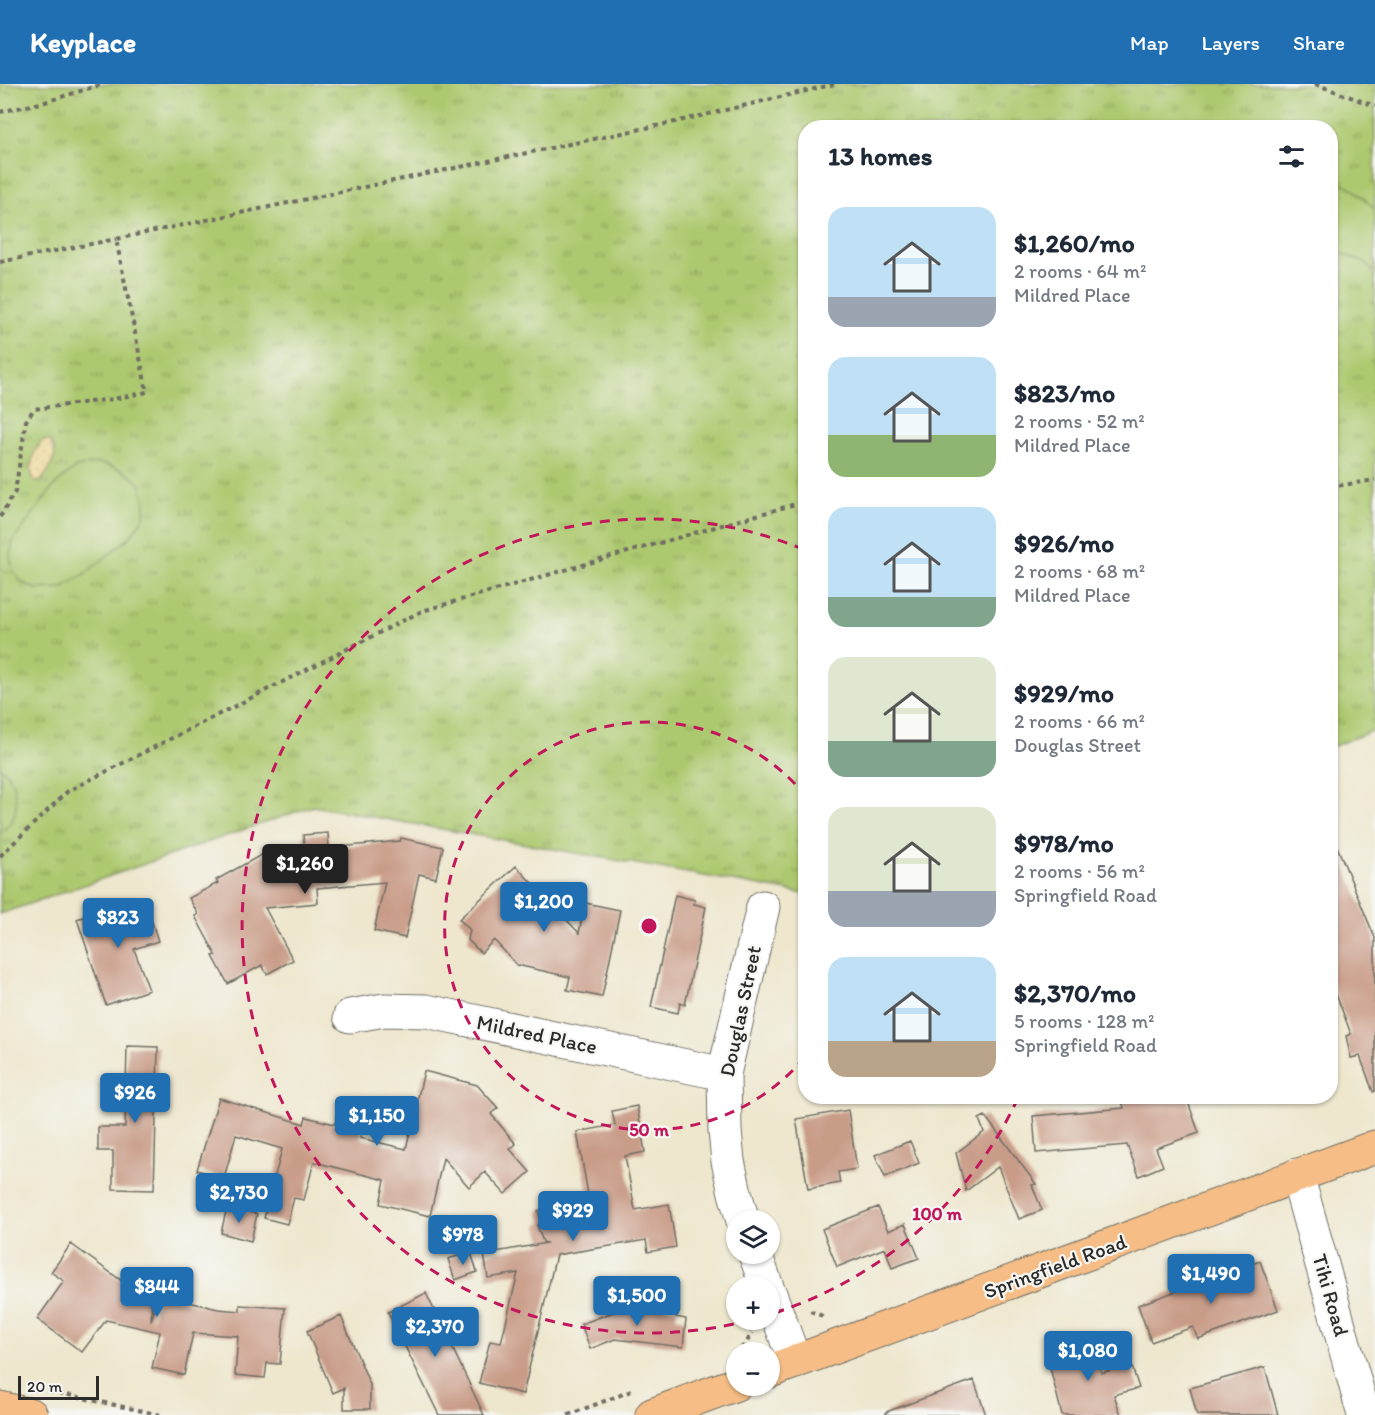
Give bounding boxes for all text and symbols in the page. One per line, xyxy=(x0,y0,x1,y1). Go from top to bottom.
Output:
text: Keyplace xyxy=(30,25,136,59)
text: Map xyxy=(1130,30,1169,55)
text: Layers xyxy=(1202,30,1260,55)
text: Share xyxy=(1293,30,1345,55)
text: 13 homes xyxy=(828,140,932,172)
icon: filters xyxy=(1275,140,1308,173)
text: $1,260/mo xyxy=(1014,227,1135,259)
icon: home xyxy=(876,231,948,303)
text: 2 rooms · 64 m² xyxy=(1014,259,1146,283)
text: Mildred Place xyxy=(1014,283,1131,307)
text: $823/mo xyxy=(1014,377,1115,409)
icon: home xyxy=(876,381,948,453)
text: 2 rooms · 52 m² xyxy=(1014,409,1145,433)
text: Mildred Place xyxy=(1014,433,1131,457)
text: $926/mo xyxy=(1014,527,1114,559)
icon: home xyxy=(876,531,948,603)
text: 2 rooms · 68 m² xyxy=(1014,559,1145,583)
text: Mildred Place xyxy=(1014,583,1131,607)
text: $929/mo xyxy=(1014,677,1114,709)
icon: home xyxy=(876,681,948,753)
text: 2 rooms · 66 m² xyxy=(1014,709,1145,733)
text: Douglas Street xyxy=(1014,733,1141,757)
text: $978/mo xyxy=(1014,827,1114,859)
icon: home xyxy=(876,831,948,903)
pin: $1,260 xyxy=(256,844,354,895)
text: $1,260 xyxy=(276,851,334,875)
text: 2 rooms · 56 m² xyxy=(1014,859,1145,883)
pin: $1,200 xyxy=(495,882,593,933)
text: Springfield Road xyxy=(1014,883,1157,907)
text: $1,200 xyxy=(514,889,574,913)
pin: $823 xyxy=(82,898,154,949)
text: $823 xyxy=(97,905,139,929)
centre of rings xyxy=(639,916,659,936)
street label: Douglas Street xyxy=(714,943,766,1079)
text: $2,370/mo xyxy=(1014,977,1136,1009)
icon: home xyxy=(876,981,948,1053)
street label: Mildred Place xyxy=(475,1009,599,1059)
text: 5 rooms · 128 m² xyxy=(1014,1009,1155,1033)
text: Springfield Road xyxy=(1014,1033,1157,1057)
pin: $926 xyxy=(99,1073,171,1124)
text: $926 xyxy=(114,1080,156,1104)
pin: $1,150 xyxy=(328,1096,426,1147)
text: $1,150 xyxy=(349,1103,405,1127)
text: 50 m xyxy=(629,1119,670,1141)
pin: $2,730 xyxy=(190,1173,288,1224)
text: $2,730 xyxy=(210,1180,268,1204)
pin: $929 xyxy=(537,1191,609,1242)
text: $929 xyxy=(552,1198,594,1222)
text: 100 m xyxy=(912,1203,963,1225)
map controls xyxy=(726,1210,780,1396)
button: layers xyxy=(726,1210,780,1264)
pin: $978 xyxy=(427,1215,499,1266)
text: $978 xyxy=(442,1222,484,1246)
street label: Springfield Road xyxy=(980,1228,1130,1303)
street label: Tihi Road xyxy=(1307,1251,1355,1339)
pin: $1,490 xyxy=(1162,1254,1260,1305)
text: $1,490 xyxy=(1182,1261,1240,1285)
pin: $844 xyxy=(121,1267,193,1318)
text: $844 xyxy=(134,1274,180,1298)
pin: $1,500 xyxy=(588,1276,686,1327)
button: + xyxy=(726,1276,780,1330)
text: $1,500 xyxy=(607,1283,667,1307)
pin: $2,370 xyxy=(386,1307,484,1358)
text: $2,370 xyxy=(406,1314,464,1338)
pin: $1,080 xyxy=(1039,1331,1137,1382)
text: $1,080 xyxy=(1058,1338,1118,1362)
button: − xyxy=(726,1342,780,1396)
scale bar xyxy=(18,1373,99,1400)
text: 20 m xyxy=(27,1377,62,1396)

